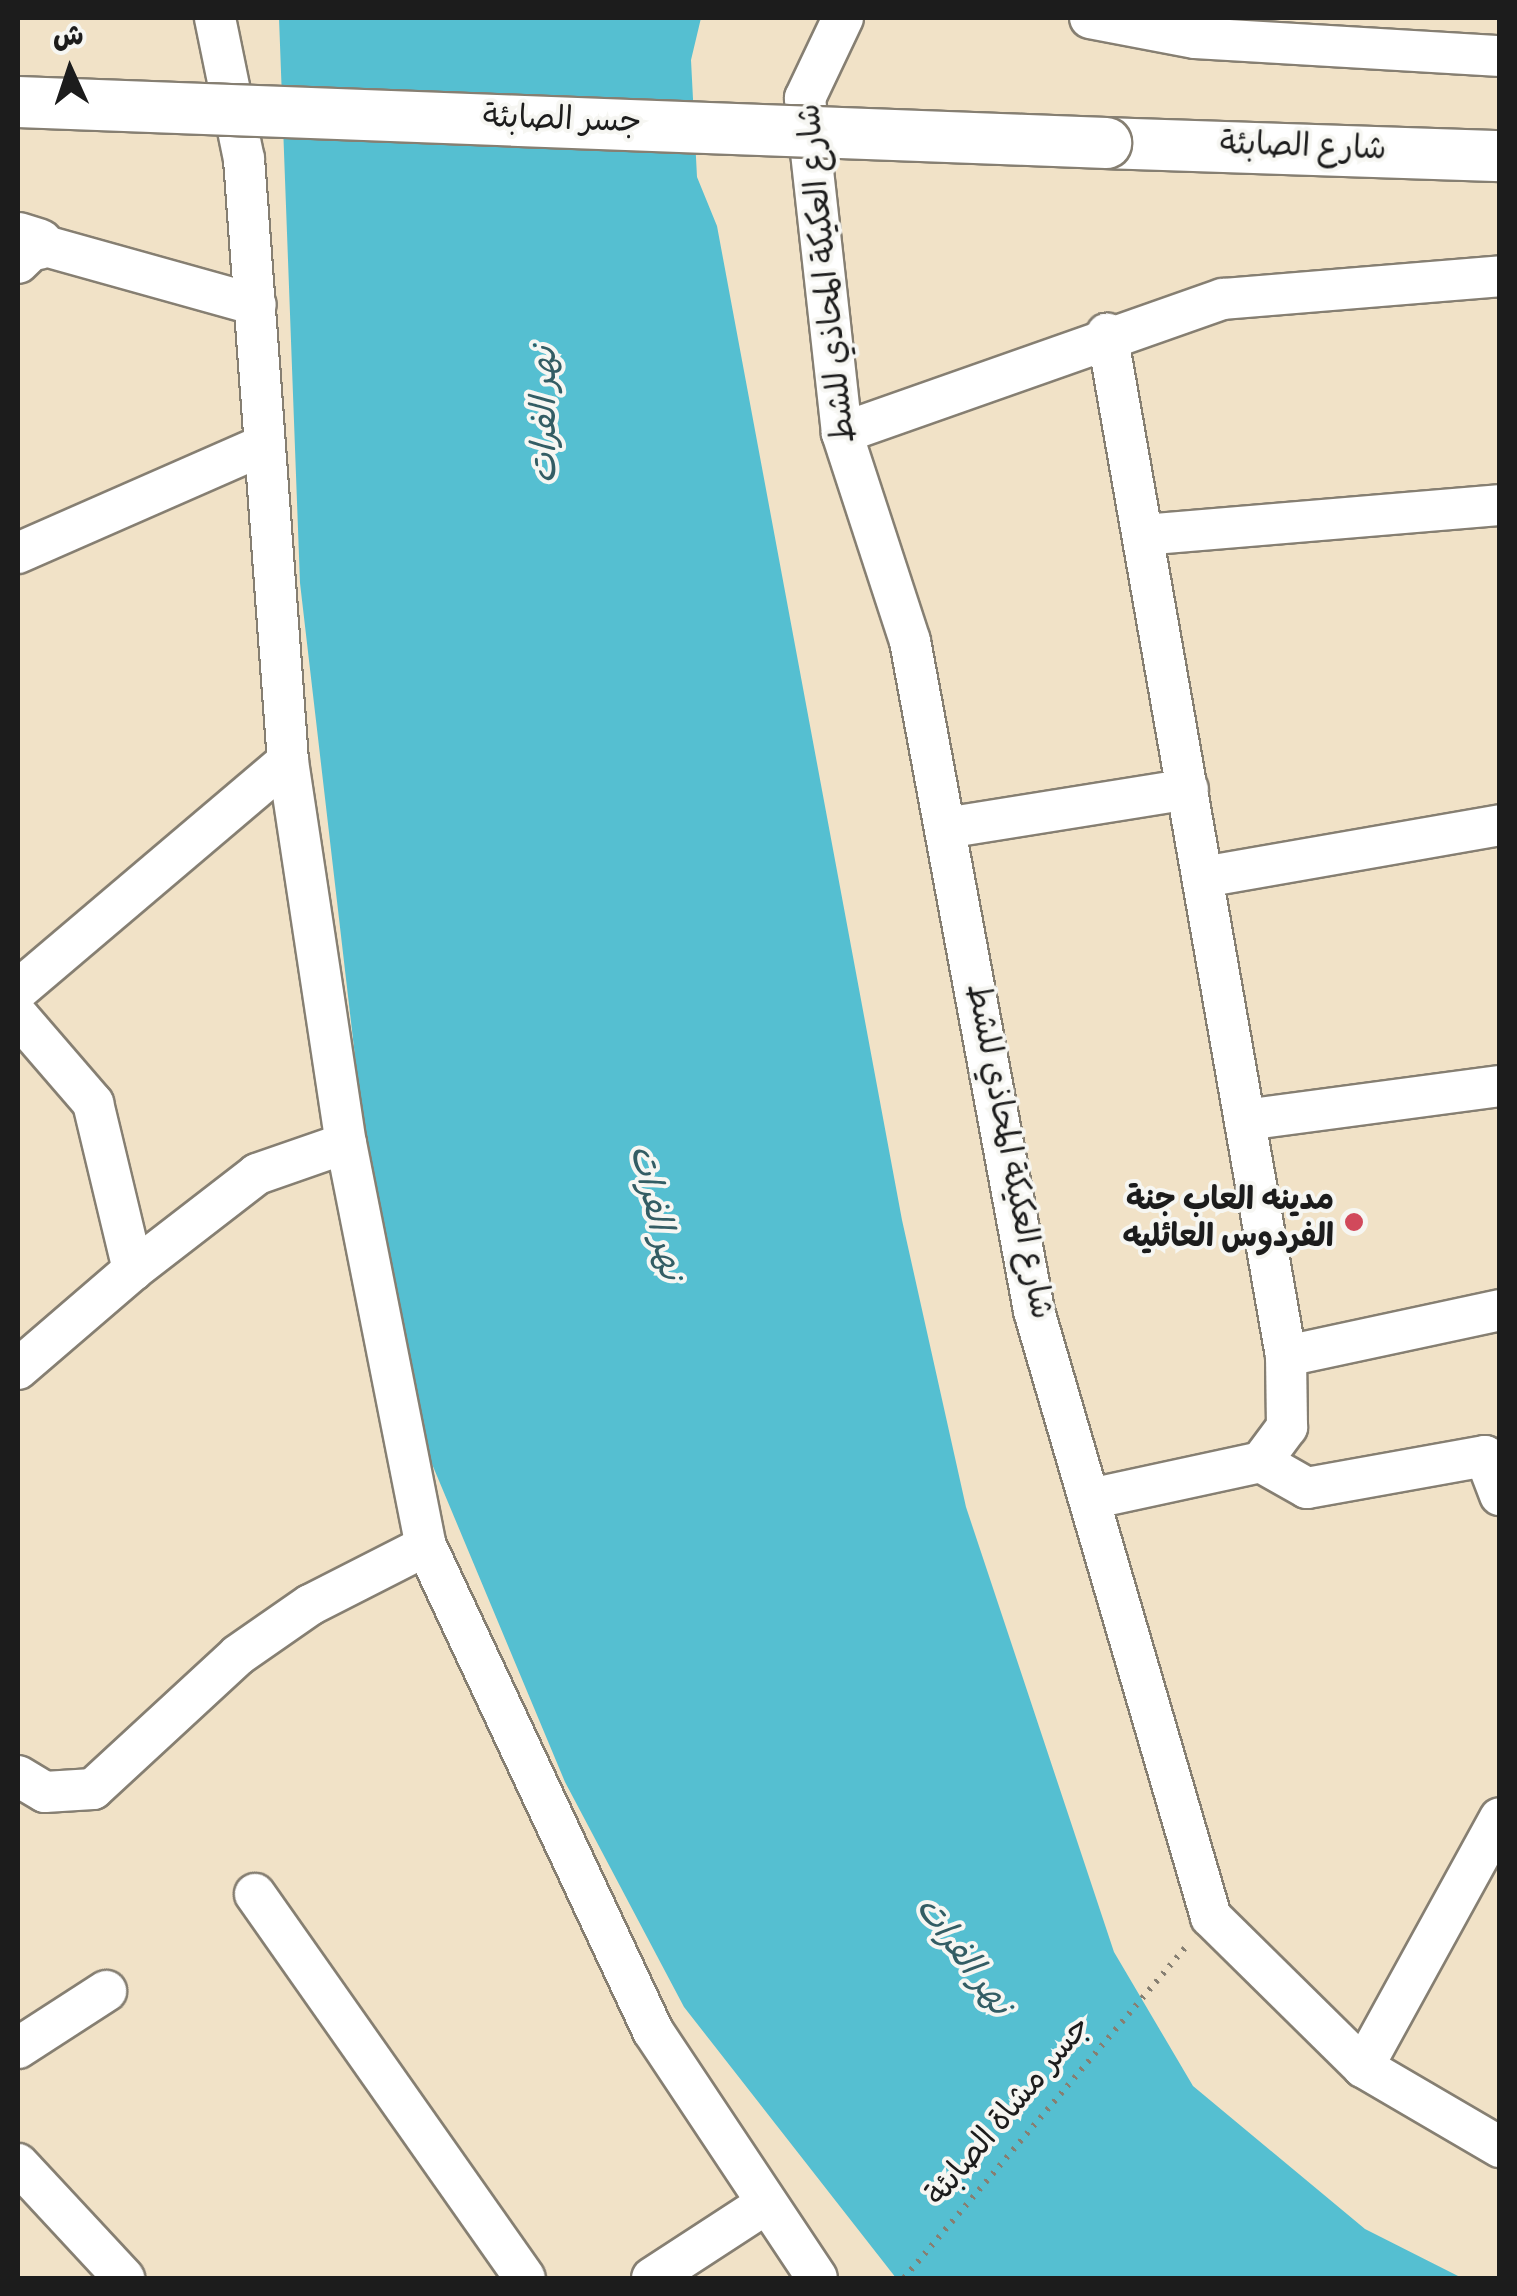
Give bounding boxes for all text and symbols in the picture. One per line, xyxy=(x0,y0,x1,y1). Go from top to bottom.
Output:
text: ش xyxy=(52,19,85,61)
north arrow xyxy=(20,20,120,120)
street label: جسر الصابئة xyxy=(482,101,642,145)
street label: شارع العكيكة المحاذي للشط xyxy=(793,101,867,445)
street label: شارع الصابئة xyxy=(1219,128,1387,172)
water label: نهر الفرات xyxy=(527,346,569,484)
street label: شارع العكيكة المحاذي للشط xyxy=(955,981,1057,1323)
water label: نهر الفرات xyxy=(617,1142,689,1284)
place label: مدينه العاب جنة الفردوس العائليه xyxy=(1122,1185,1334,1260)
marker: مدينه العاب جنة الفردوس العائليه xyxy=(1343,1211,1365,1233)
water label: نهر الفرات xyxy=(904,1890,1018,2026)
street label: جسر مشاة الصابئة xyxy=(920,2010,1102,2216)

